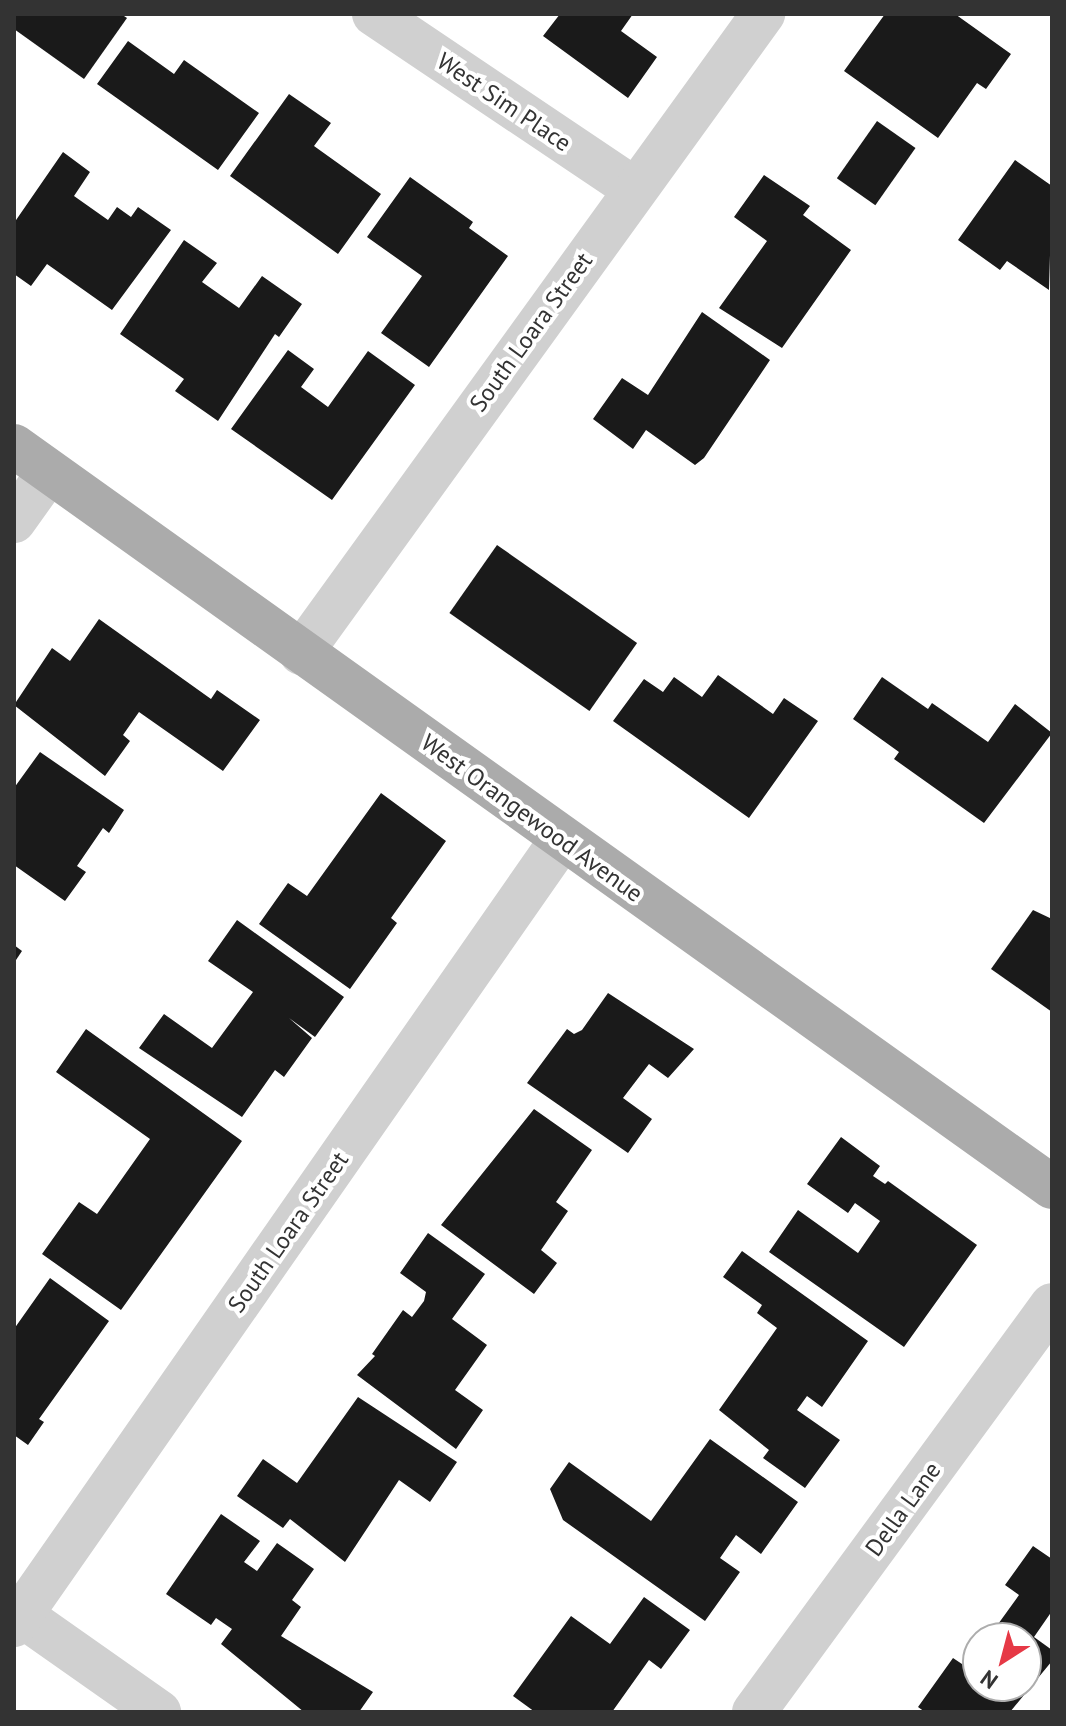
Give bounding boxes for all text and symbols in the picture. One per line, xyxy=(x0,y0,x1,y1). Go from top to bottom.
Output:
street label: West Sim Place xyxy=(431,47,577,157)
street label: South Loara Street xyxy=(464,247,598,417)
street label: West Orangewood Avenue xyxy=(415,728,649,908)
street label: South Loara Street xyxy=(222,1146,354,1318)
street label: Della Lane xyxy=(859,1456,947,1562)
north arrow xyxy=(962,1622,1042,1702)
text: N xyxy=(975,1664,1003,1695)

